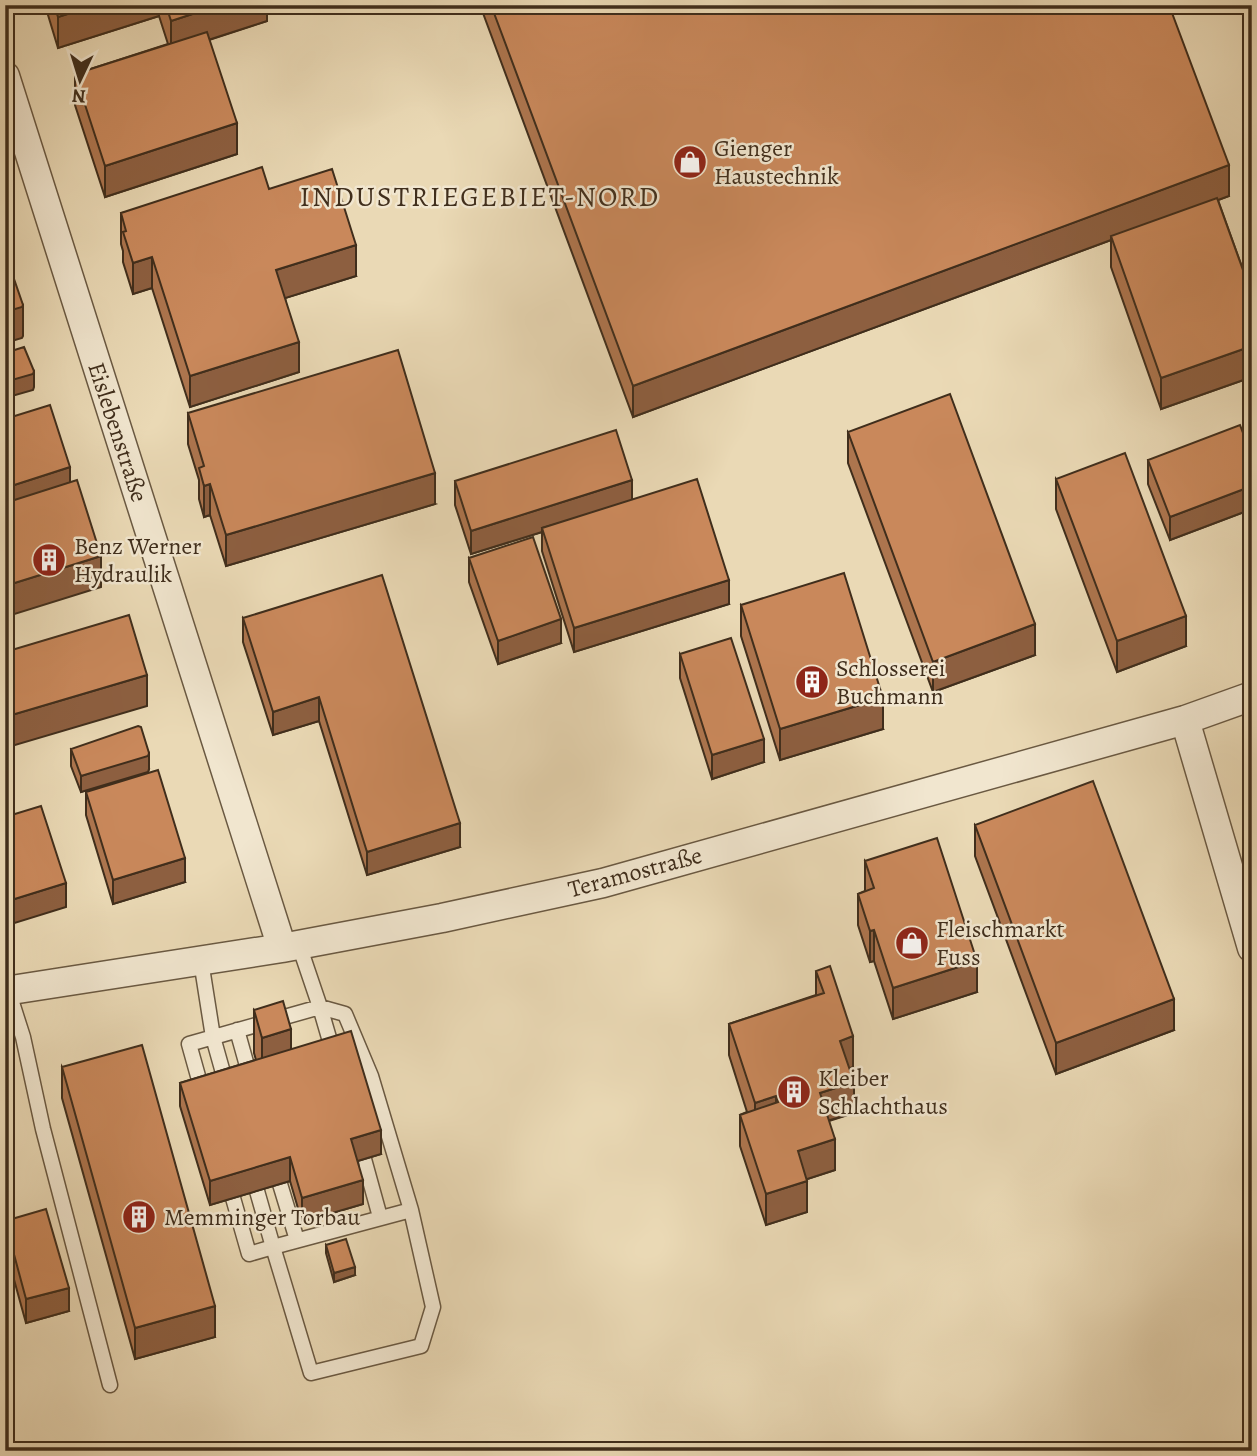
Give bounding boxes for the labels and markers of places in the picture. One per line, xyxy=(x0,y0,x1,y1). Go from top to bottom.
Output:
place label: Gienger Haustechnik xyxy=(714,132,839,192)
shop icon: Gienger Haustechnik xyxy=(671,143,709,181)
place label: Benz Werner Hydraulik xyxy=(74,530,201,590)
building icon: Benz Werner Hydraulik xyxy=(30,541,68,579)
place label: Schlosserei Buchmann xyxy=(836,652,946,712)
building icon: Schlosserei Buchmann xyxy=(793,663,831,701)
place label: Fleischmarkt Fuss xyxy=(936,913,1065,973)
shop icon: Fleischmarkt Fuss xyxy=(893,924,931,962)
place label: Kleiber Schlachthaus xyxy=(818,1062,948,1122)
building icon: Kleiber Schlachthaus xyxy=(775,1073,813,1111)
building icon: Memminger Torbau xyxy=(120,1198,158,1236)
place label: Memminger Torbau xyxy=(164,1201,360,1233)

